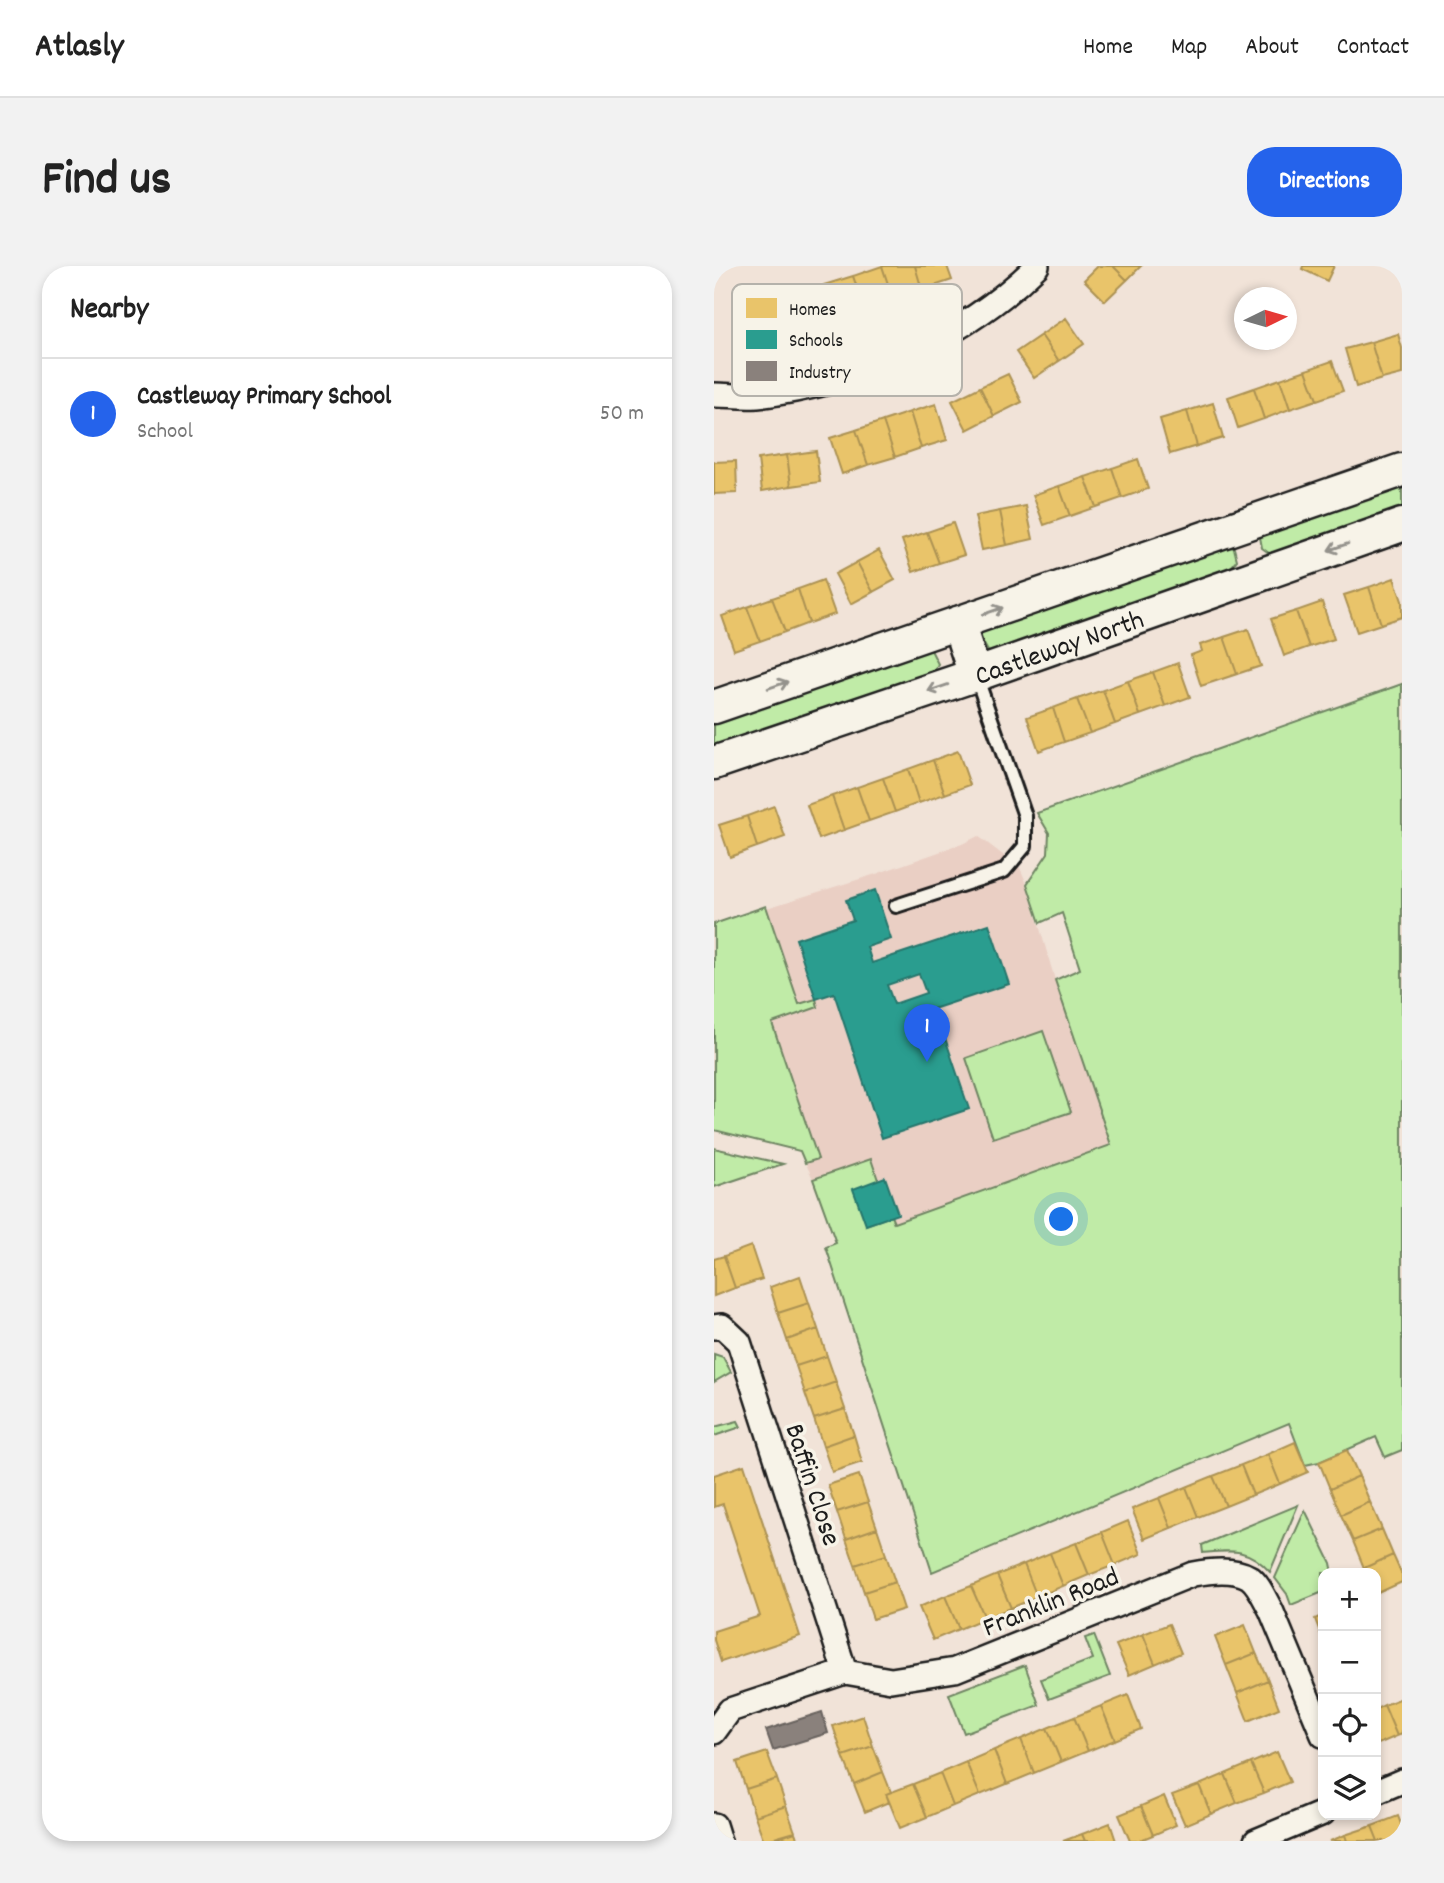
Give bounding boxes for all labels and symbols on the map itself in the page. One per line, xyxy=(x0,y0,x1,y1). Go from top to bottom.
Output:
legend xyxy=(732,284,962,396)
north arrow xyxy=(1234,287,1297,350)
text: Homes xyxy=(789,298,837,325)
text: Schools xyxy=(789,329,843,356)
text: Industry xyxy=(789,361,851,388)
one-way arrow xyxy=(1327,542,1349,554)
street label: Castleway North xyxy=(970,602,1150,699)
one-way arrow xyxy=(982,604,1004,616)
one-way arrow xyxy=(767,678,789,690)
one-way arrow xyxy=(928,683,950,695)
pin: 1 xyxy=(904,1004,950,1062)
your location xyxy=(1044,1202,1078,1236)
street label: Baffin Close xyxy=(772,1419,849,1552)
street label: Franklin Road xyxy=(978,1559,1126,1650)

